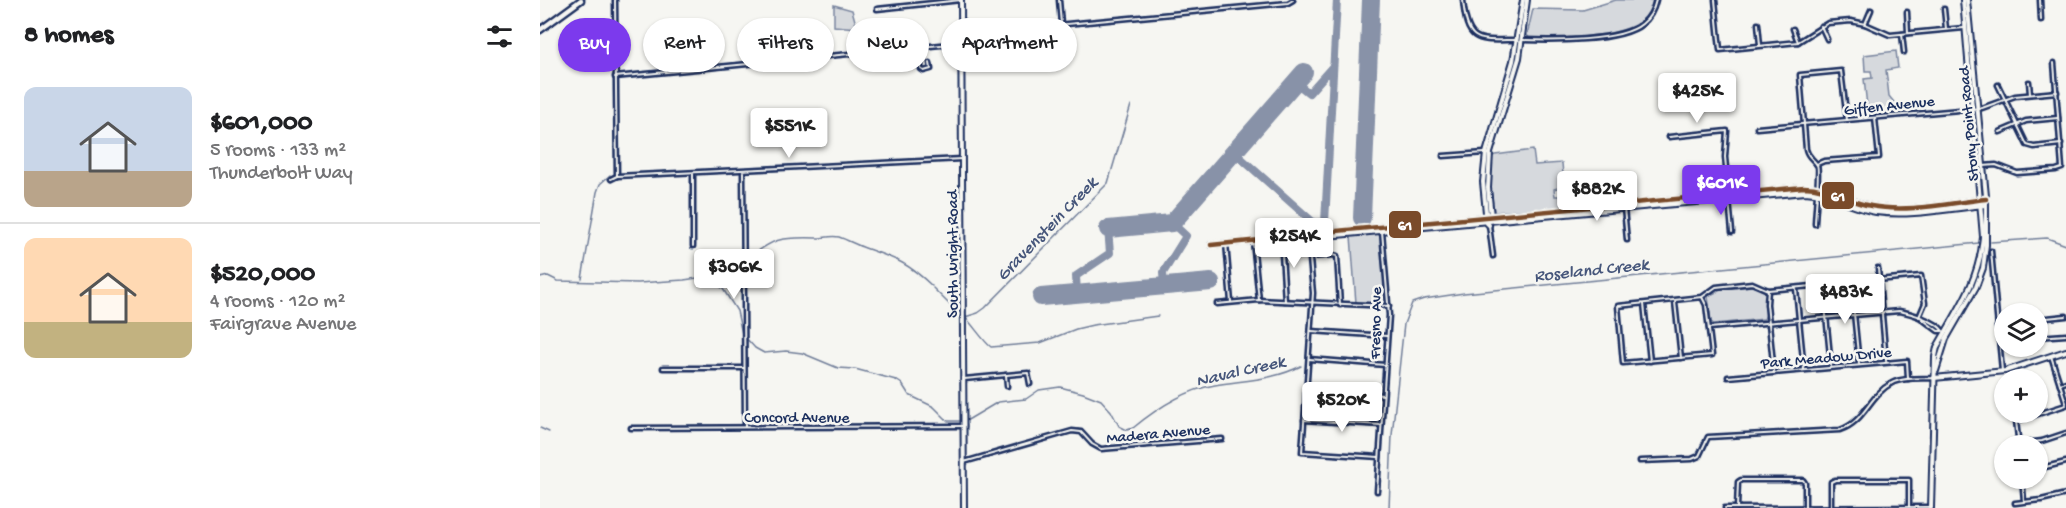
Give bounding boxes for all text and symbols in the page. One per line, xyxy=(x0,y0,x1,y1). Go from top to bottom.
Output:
chip: Buy xyxy=(558,18,631,72)
chip: Rent xyxy=(643,18,725,72)
chip: Filters xyxy=(737,18,834,72)
chip: New xyxy=(846,18,929,72)
chip: Apartment xyxy=(941,18,1077,72)
icon: filters xyxy=(483,20,516,53)
text: 8 homes xyxy=(24,21,113,52)
street label: Stony Point Road xyxy=(1956,64,1985,182)
pin: $425K xyxy=(1655,73,1739,124)
text: $425K xyxy=(1672,81,1722,104)
street label: Giffen Avenue xyxy=(1843,93,1936,122)
pin: $551K xyxy=(747,108,831,159)
text: $601,000 xyxy=(210,109,313,140)
icon: home xyxy=(72,111,144,183)
text: $551K xyxy=(764,116,814,139)
text: 5 rooms · 133 m² xyxy=(210,140,346,163)
text: Thunderbolt Way xyxy=(210,163,353,186)
pin: $601K xyxy=(1679,165,1763,216)
pin: $882K xyxy=(1555,171,1639,222)
water label: Gravenstein Creek xyxy=(993,172,1104,286)
text: $601K xyxy=(1696,173,1746,196)
text: $882K xyxy=(1571,179,1623,202)
line badge: 61 xyxy=(1821,181,1855,210)
street label: South Wright Road xyxy=(945,188,964,318)
text: 61 xyxy=(1831,189,1845,208)
line badge: 61 xyxy=(1388,210,1422,239)
pin: $254K xyxy=(1252,218,1336,269)
text: 61 xyxy=(1398,218,1412,237)
text: $254K xyxy=(1269,226,1319,249)
pin: $306K xyxy=(692,249,776,300)
water label: Roseland Creek xyxy=(1533,255,1651,288)
text: $306K xyxy=(708,257,760,280)
text: $520,000 xyxy=(210,260,315,291)
icon: home xyxy=(72,262,144,334)
pin: $483K xyxy=(1803,274,1887,325)
text: $483K xyxy=(1820,282,1870,305)
street label: Fresno Ave xyxy=(1367,286,1388,360)
text: 4 rooms · 120 m² xyxy=(210,291,345,314)
map controls xyxy=(1994,303,2048,489)
button: layers xyxy=(1994,303,2048,357)
text: Fairgrave Avenue xyxy=(210,314,356,337)
street label: Park Meadow Drive xyxy=(1759,344,1893,375)
water label: Naval Creek xyxy=(1194,352,1289,393)
button: + xyxy=(1994,369,2048,423)
pin: $520K xyxy=(1300,382,1384,433)
text: $520K xyxy=(1316,390,1368,413)
street label: Concord Avenue xyxy=(744,410,850,429)
street label: Madera Avenue xyxy=(1106,421,1212,449)
button: − xyxy=(1994,435,2048,489)

